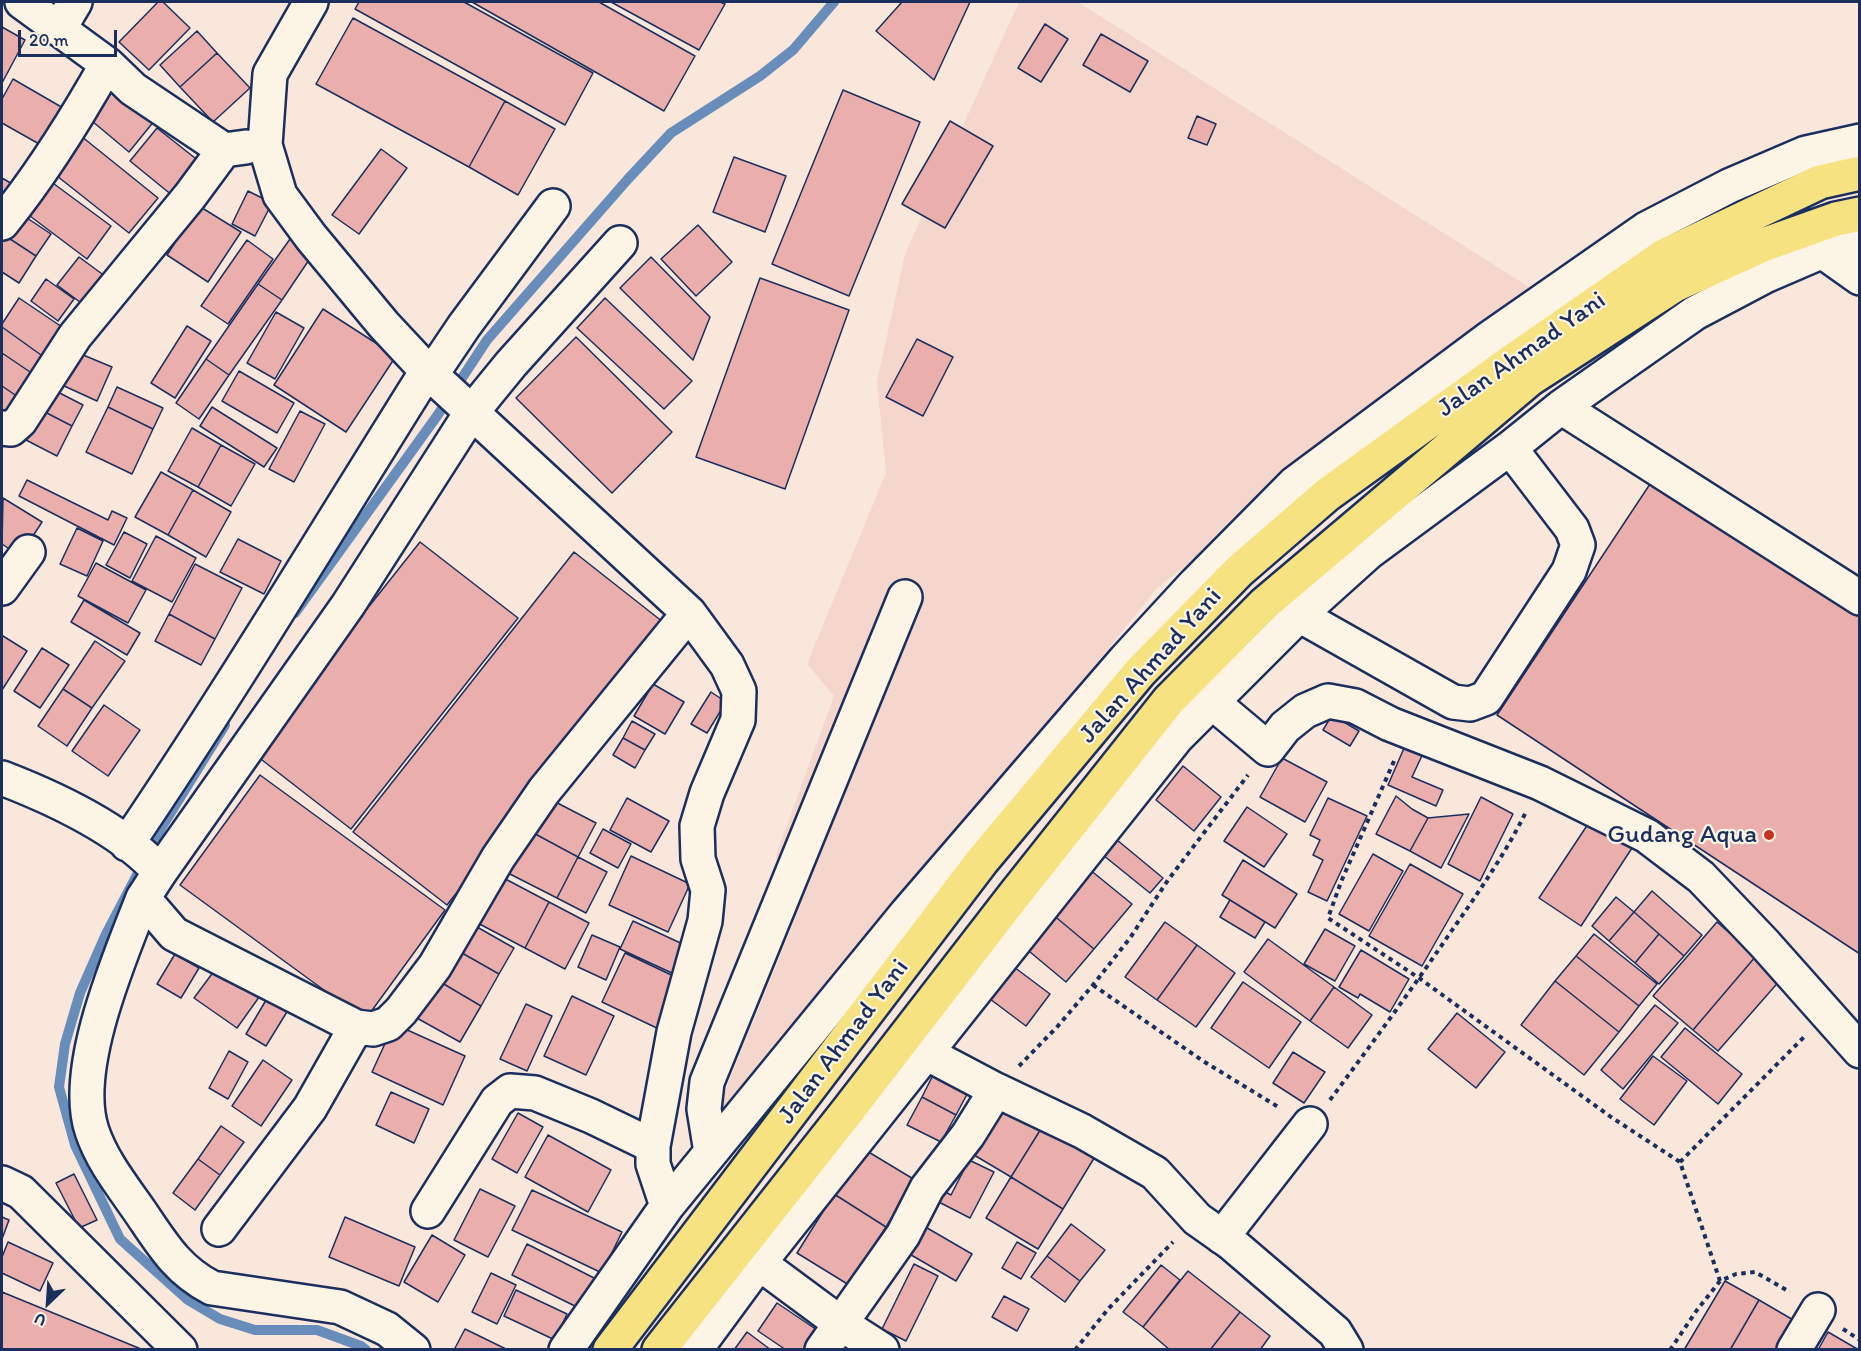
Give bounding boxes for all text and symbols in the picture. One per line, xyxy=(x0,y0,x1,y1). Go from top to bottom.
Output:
scale bar xyxy=(21,18,120,56)
text: 20 m xyxy=(29,29,69,51)
street label: Jalan Ahmad Yani xyxy=(1432,285,1612,425)
street label: Jalan Ahmad Yani xyxy=(1073,582,1229,750)
place label: Gudang Aqua xyxy=(1607,819,1757,851)
marker: Gudang Aqua xyxy=(1762,828,1776,842)
street label: Jalan Ahmad Yani xyxy=(772,953,916,1131)
north arrow xyxy=(18,1273,78,1333)
text: U xyxy=(31,1309,49,1331)

